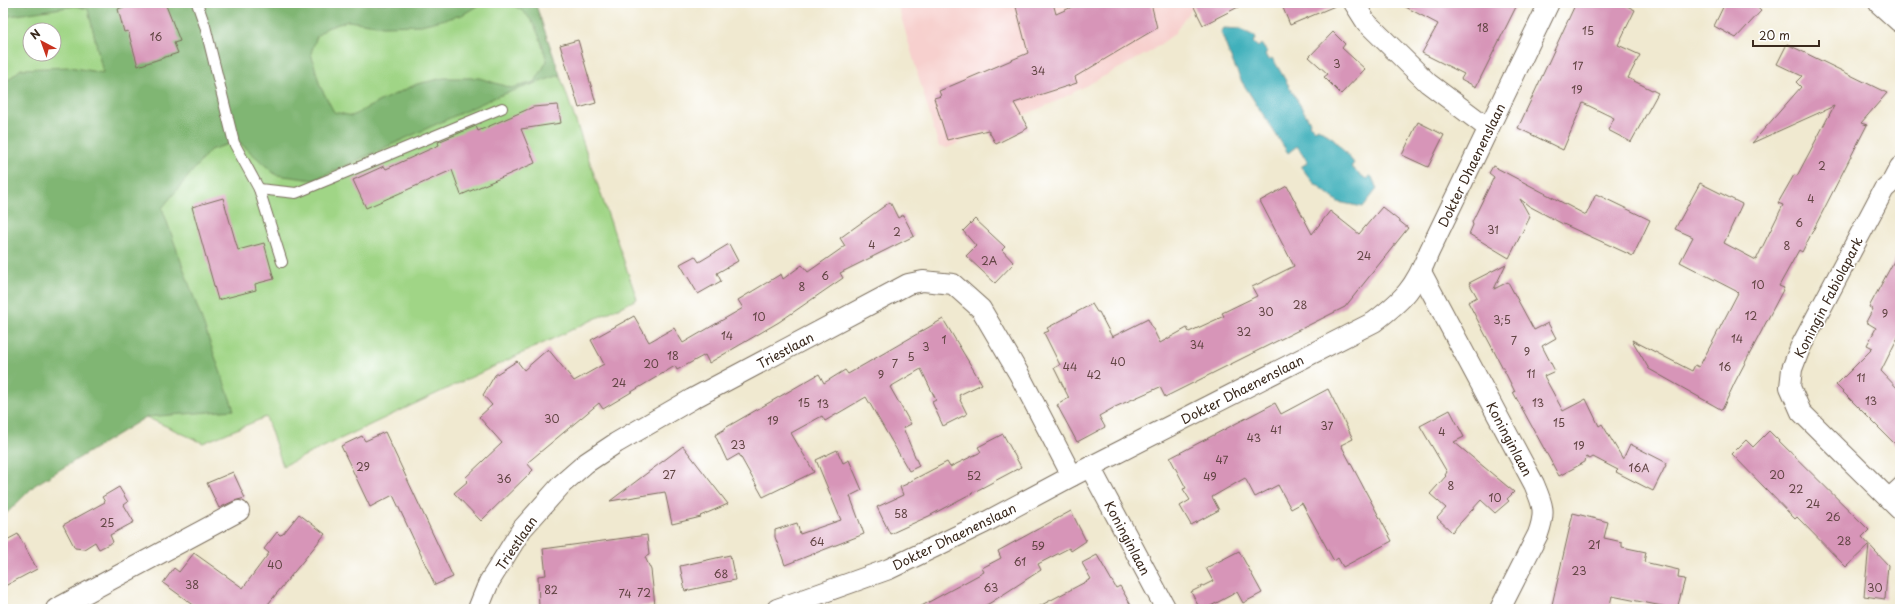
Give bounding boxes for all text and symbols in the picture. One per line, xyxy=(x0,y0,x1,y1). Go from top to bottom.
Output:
house number: 18 xyxy=(1477,19,1489,36)
north arrow xyxy=(22,22,62,62)
house number: 15 xyxy=(1582,22,1594,39)
scale bar xyxy=(1753,22,1819,48)
text: N xyxy=(26,25,44,43)
text: 20 m xyxy=(1759,26,1790,44)
house number: 16 xyxy=(150,28,163,45)
house number: 3 xyxy=(1333,55,1341,72)
house number: 17 xyxy=(1573,57,1584,74)
house number: 34 xyxy=(1031,62,1045,79)
house number: 19 xyxy=(1571,81,1583,98)
street label: Dokter Dhaenenslaan xyxy=(1433,100,1509,230)
house number: 2 xyxy=(1818,157,1826,174)
house number: 4 xyxy=(1807,190,1815,207)
house number: 6 xyxy=(1795,214,1803,231)
house number: 31 xyxy=(1487,221,1499,238)
house number: 2 xyxy=(893,223,901,240)
street label: Koningin Fabiolapark xyxy=(1789,233,1867,361)
house number: 4 xyxy=(868,236,876,253)
house number: 8 xyxy=(1784,237,1791,254)
house number: 24 xyxy=(1357,247,1371,264)
house number: 2A xyxy=(981,252,998,269)
house number: 6 xyxy=(821,267,829,284)
house number: 10 xyxy=(1752,276,1764,293)
house number: 8 xyxy=(799,278,806,295)
house number: 28 xyxy=(1293,296,1307,313)
house number: 30 xyxy=(1258,303,1274,320)
house number: 9 xyxy=(1882,305,1888,322)
house number: 12 xyxy=(1745,307,1758,324)
house number: 10 xyxy=(753,308,765,325)
house number: 3;5 xyxy=(1493,311,1511,328)
house number: 32 xyxy=(1237,323,1252,340)
house number: 14 xyxy=(721,327,733,344)
street label: Triestlaan xyxy=(753,327,817,373)
house number: 14 xyxy=(1731,330,1743,347)
house number: 1 xyxy=(942,331,947,348)
house number: 7 xyxy=(1511,332,1517,349)
house number: 34 xyxy=(1190,336,1204,353)
house number: 3 xyxy=(922,338,930,355)
house number: 9 xyxy=(1524,343,1530,360)
house number: 18 xyxy=(667,347,679,364)
house number: 5 xyxy=(907,348,915,365)
street label: Dokter Dhaenenslaan xyxy=(1177,350,1307,428)
house number: 40 xyxy=(1110,353,1126,370)
house number: 20 xyxy=(643,355,659,372)
house number: 7 xyxy=(892,355,898,372)
house number: 44 xyxy=(1063,358,1077,375)
house number: 16 xyxy=(1719,358,1732,375)
house number: 11 xyxy=(1526,365,1536,382)
house number: 9 xyxy=(878,366,884,383)
house number: 42 xyxy=(1087,366,1102,383)
house number: 11 xyxy=(1856,369,1866,386)
house number: 24 xyxy=(612,374,626,391)
house number: 13 xyxy=(1865,392,1877,409)
house number: 15 xyxy=(798,394,810,411)
house number: 13 xyxy=(1532,394,1544,411)
house number: 13 xyxy=(817,395,829,412)
street label: Koninginlaan xyxy=(1482,398,1538,480)
house number: 30 xyxy=(544,410,560,427)
house number: 19 xyxy=(767,412,779,429)
house number: 15 xyxy=(1553,414,1565,431)
house number: 37 xyxy=(1321,417,1334,434)
house number: 41 xyxy=(1270,421,1282,438)
house number: 4 xyxy=(1438,423,1446,440)
house number: 43 xyxy=(1247,429,1261,446)
house number: 23 xyxy=(731,436,745,453)
house number: 19 xyxy=(1573,437,1585,454)
house number: 47 xyxy=(1216,451,1229,468)
house number: 29 xyxy=(356,458,370,475)
house number: 16A xyxy=(1629,459,1649,476)
house number: 27 xyxy=(662,466,676,483)
house number: 20 xyxy=(1769,466,1785,483)
house number: 52 xyxy=(967,467,981,484)
house number: 49 xyxy=(1203,468,1217,485)
house number: 36 xyxy=(497,470,512,487)
house number: 8 xyxy=(1448,477,1455,494)
house number: 22 xyxy=(1789,480,1803,497)
house number: 10 xyxy=(1489,489,1501,506)
house number: 24 xyxy=(1806,495,1820,512)
street label: Koninginlaan xyxy=(1100,497,1156,579)
street label: Dokter Dhaenenslaan xyxy=(889,498,1019,574)
house number: 58 xyxy=(894,505,908,522)
house number: 26 xyxy=(1825,508,1841,525)
street label: Triestlaan xyxy=(491,512,541,574)
house number: 25 xyxy=(100,514,114,531)
house number: 28 xyxy=(1837,532,1851,549)
house number: 64 xyxy=(810,533,824,550)
house number: 21 xyxy=(1588,536,1600,553)
house number: 59 xyxy=(1031,537,1045,554)
house number: 61 xyxy=(1014,553,1026,570)
house number: 40 xyxy=(267,556,283,573)
house number: 23 xyxy=(1572,562,1586,579)
house number: 68 xyxy=(714,565,728,582)
house number: 38 xyxy=(185,576,199,593)
house number: 63 xyxy=(984,579,998,596)
house number: 30 xyxy=(1867,579,1883,596)
house number: 82 xyxy=(544,581,558,598)
house number: 72 xyxy=(637,584,651,601)
house number: 74 xyxy=(618,585,632,602)

